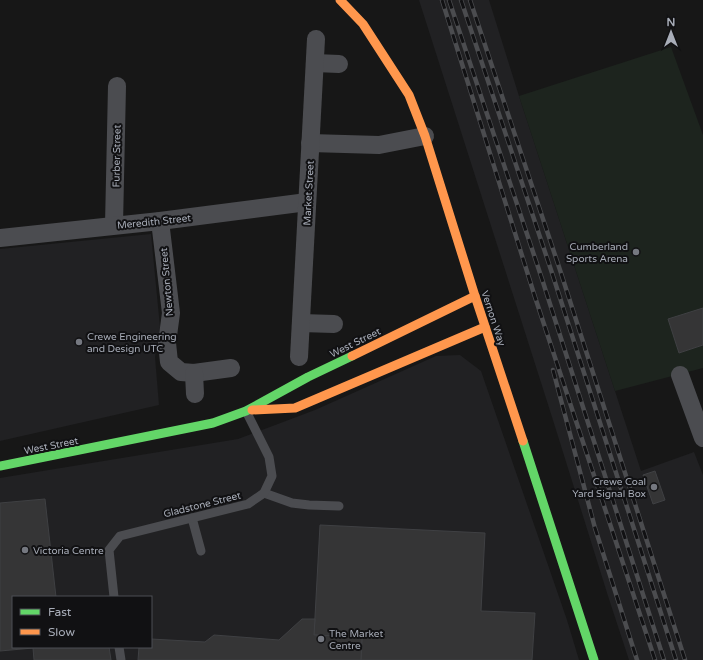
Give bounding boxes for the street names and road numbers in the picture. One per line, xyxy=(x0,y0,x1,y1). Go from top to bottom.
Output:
street label: Furber Street xyxy=(110,124,124,187)
street label: Market Street xyxy=(301,160,317,226)
street label: Meredith Street xyxy=(116,212,192,232)
street label: Newton Street xyxy=(158,247,176,317)
street label: Vernon Way xyxy=(478,289,508,348)
street label: West Street xyxy=(328,325,383,360)
street label: West Street xyxy=(23,435,80,457)
street label: Gladstone Street xyxy=(162,489,242,520)

